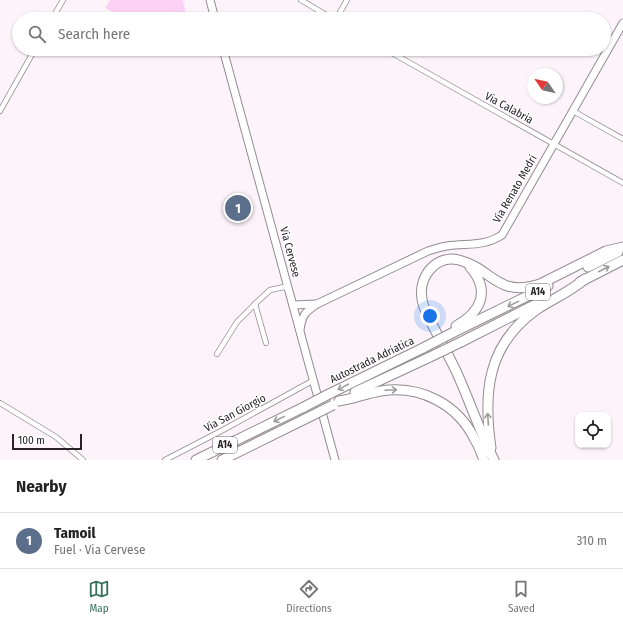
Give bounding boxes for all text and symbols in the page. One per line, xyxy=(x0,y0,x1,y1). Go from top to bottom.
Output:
search box xyxy=(12,12,611,56)
icon: search xyxy=(26,23,48,45)
text: Search here xyxy=(58,25,130,43)
north arrow xyxy=(527,68,563,104)
street label: Via Calabria xyxy=(483,89,535,127)
street label: Via Renato Medri xyxy=(490,152,540,225)
pin: 1 xyxy=(225,193,251,223)
street label: Via Cervese xyxy=(277,225,303,279)
one-way arrow xyxy=(598,265,610,273)
road number: A14 xyxy=(526,284,550,300)
one-way arrow xyxy=(507,301,519,308)
your location xyxy=(420,306,440,326)
street label: Autostrada Adriatica xyxy=(328,334,416,386)
one-way arrow xyxy=(337,384,349,391)
one-way arrow xyxy=(384,386,397,394)
street label: Via San Giorgio xyxy=(202,391,268,435)
map controls xyxy=(575,412,611,448)
button: locate xyxy=(575,412,611,448)
one-way arrow xyxy=(484,413,491,426)
one-way arrow xyxy=(274,416,286,423)
scale bar xyxy=(12,432,82,451)
text: 100 m xyxy=(18,434,45,447)
road number: A14 xyxy=(213,437,237,453)
text: Nearby xyxy=(16,476,67,497)
text: Tamoil xyxy=(54,524,96,542)
text: 1 xyxy=(26,533,32,548)
text: 310 m xyxy=(577,533,607,548)
text: Fuel · Via Cervese xyxy=(54,542,145,557)
tab: Map xyxy=(88,578,110,615)
tab: Directions xyxy=(286,578,332,615)
tab: Saved xyxy=(508,578,535,615)

